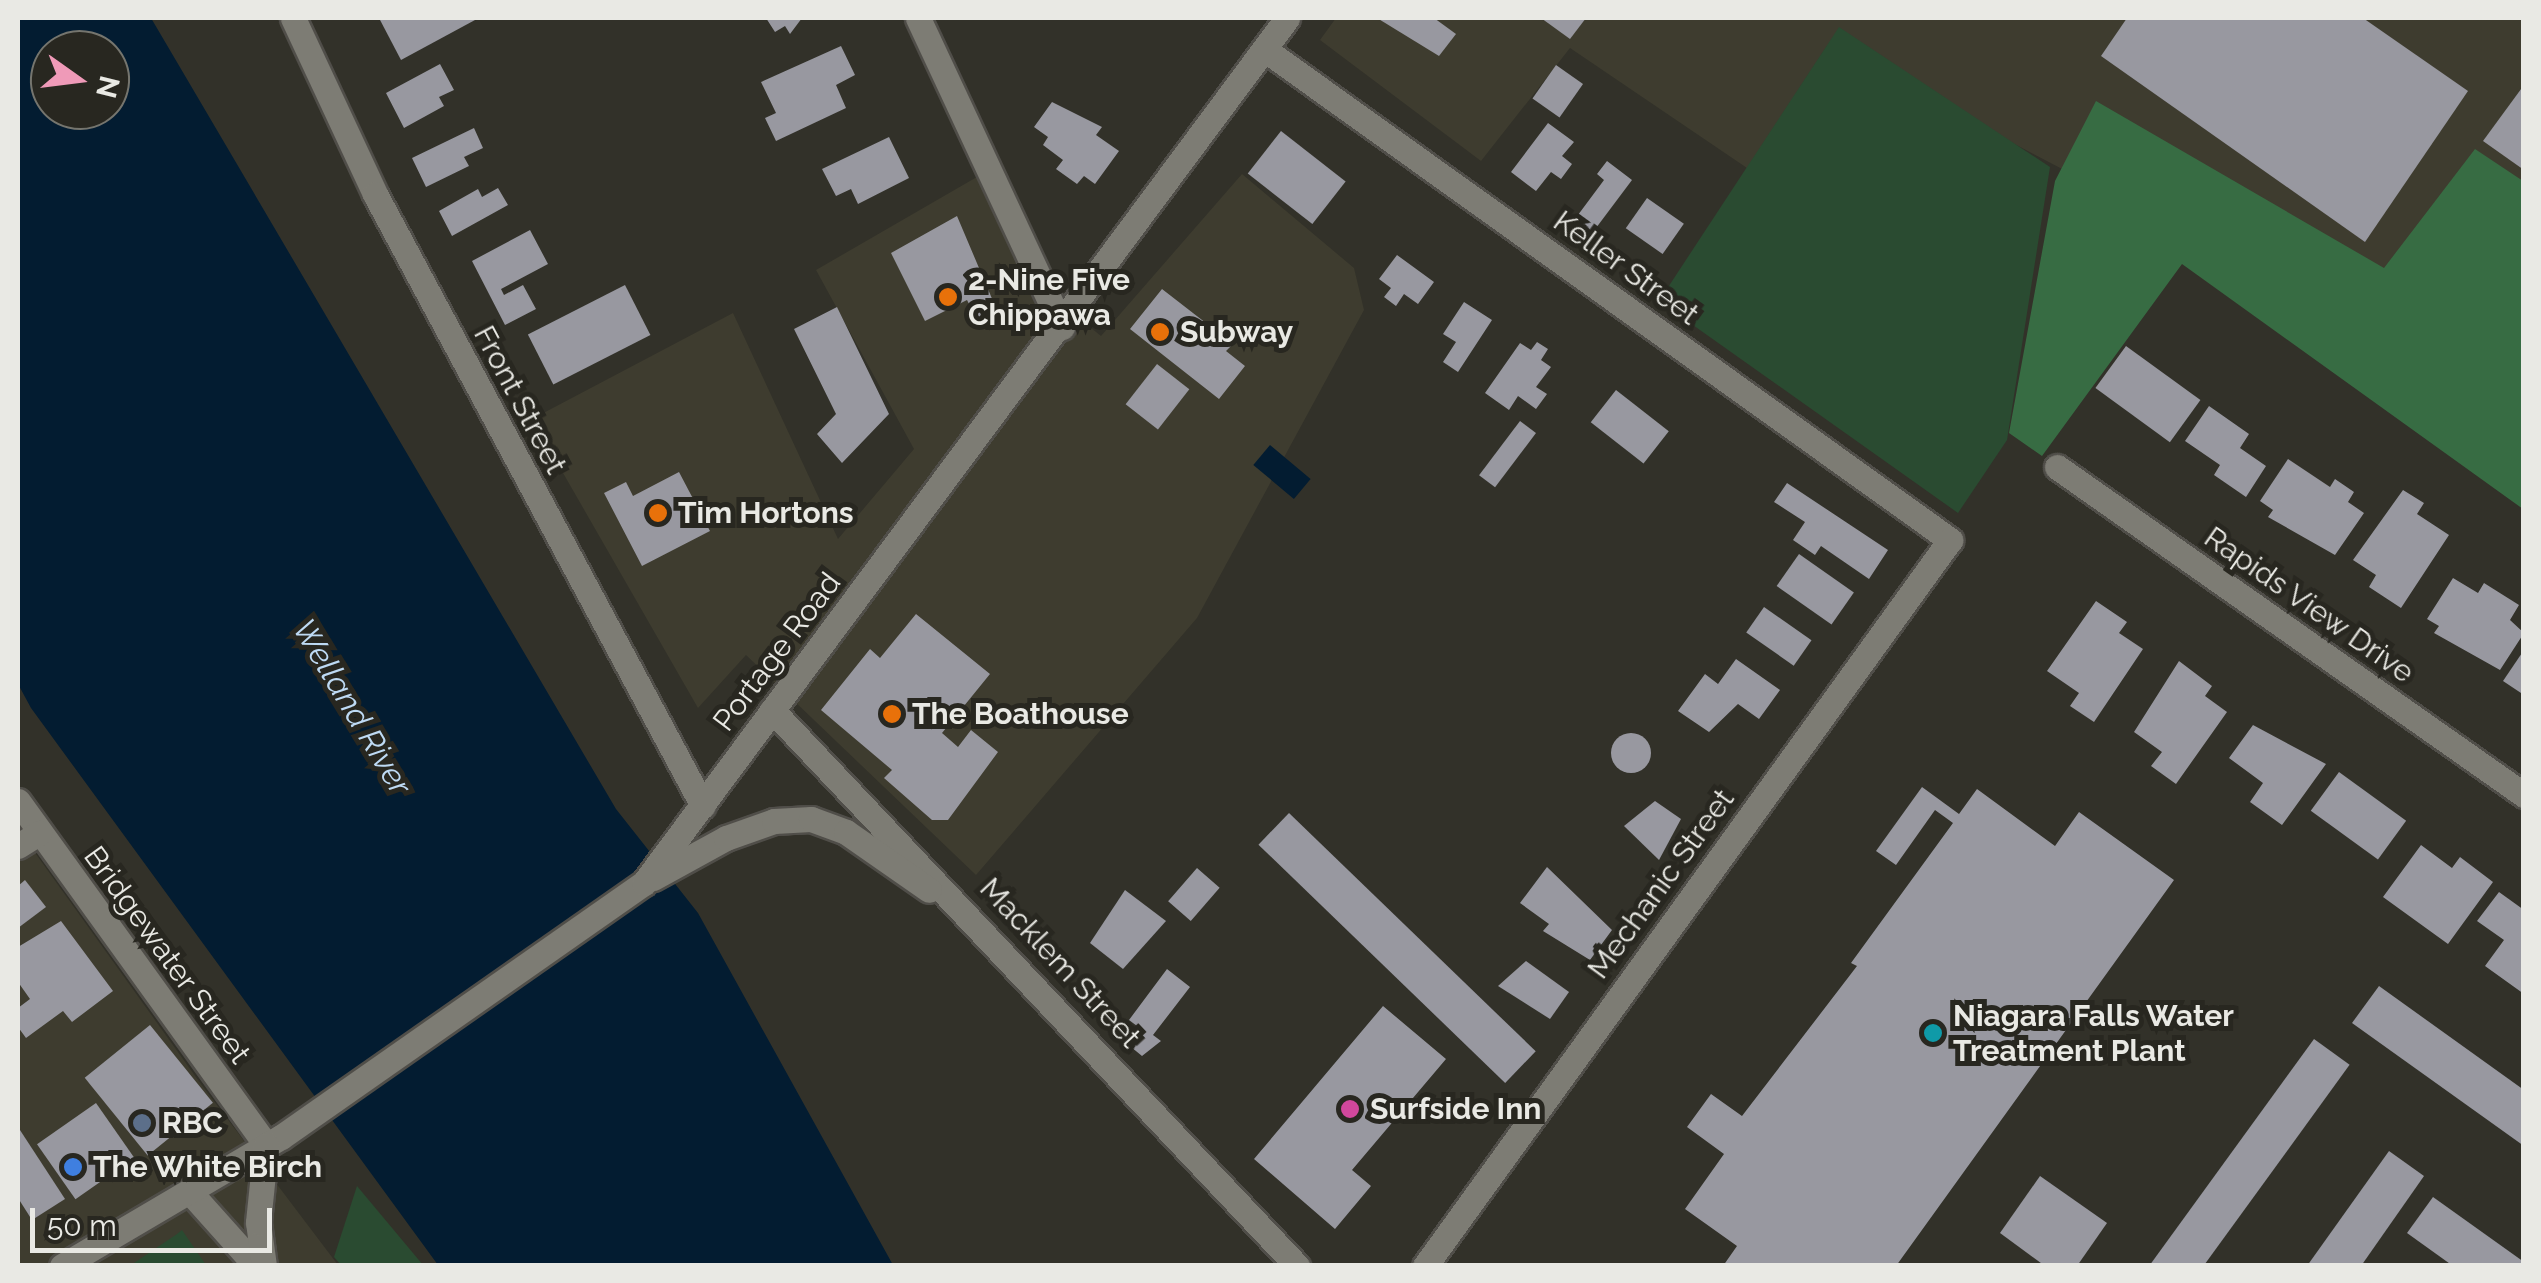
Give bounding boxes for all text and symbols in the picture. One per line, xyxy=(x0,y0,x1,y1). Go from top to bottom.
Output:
north arrow xyxy=(30,30,130,130)
text: N xyxy=(89,73,126,101)
street label: Keller Street xyxy=(1546,203,1706,333)
place label: 2-Nine Five Chippawa xyxy=(968,262,1130,332)
marker: 2-Nine Five Chippawa xyxy=(937,286,959,308)
place label: Subway xyxy=(1180,314,1293,350)
street label: Front Street xyxy=(466,320,574,480)
marker: Subway xyxy=(1149,321,1171,343)
place label: Tim Hortons xyxy=(678,495,854,531)
marker: Tim Hortons xyxy=(647,502,669,524)
street label: Rapids View Drive xyxy=(2197,519,2421,691)
street label: Portage Road xyxy=(706,566,848,738)
water label: Welland River xyxy=(284,612,420,802)
place label: The Boathouse xyxy=(912,696,1129,732)
marker: The Boathouse xyxy=(881,703,903,725)
street label: Mechanic Street xyxy=(1580,782,1742,986)
street label: Bridgewater Street xyxy=(76,839,258,1071)
street label: Macklem Street xyxy=(972,871,1148,1055)
place label: Niagara Falls Water Treatment Plant xyxy=(1953,998,2235,1068)
marker: Niagara Falls Water Treatment Plant xyxy=(1922,1022,1944,1044)
place label: Surfside Inn xyxy=(1370,1091,1541,1127)
marker: Surfside Inn xyxy=(1339,1098,1361,1120)
place label: RBC xyxy=(162,1105,223,1141)
marker: RBC xyxy=(131,1112,153,1134)
place label: The White Birch xyxy=(93,1149,323,1185)
marker: The White Birch xyxy=(62,1156,84,1178)
scale bar xyxy=(35,1188,278,1250)
text: 50 m xyxy=(47,1208,117,1243)

